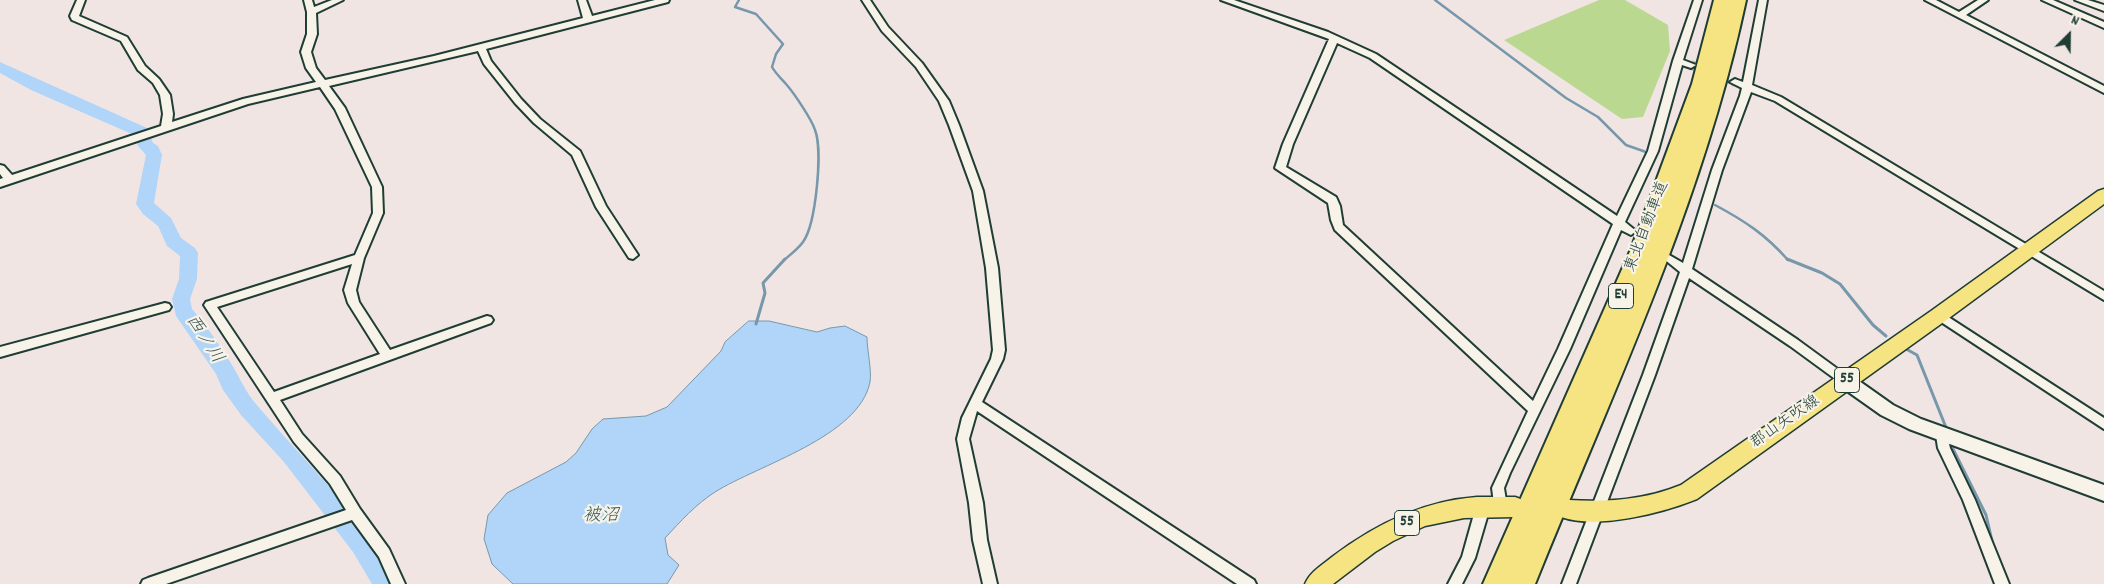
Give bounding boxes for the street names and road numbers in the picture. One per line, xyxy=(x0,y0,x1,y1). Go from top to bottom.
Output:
street label: 東北自動車道 xyxy=(1622,179,1674,275)
road number: E4 xyxy=(1608,284,1634,308)
road number: 55 xyxy=(1834,368,1860,392)
street label: 郡山矢吹線 xyxy=(1748,392,1824,454)
road number: 55 xyxy=(1394,510,1420,536)

